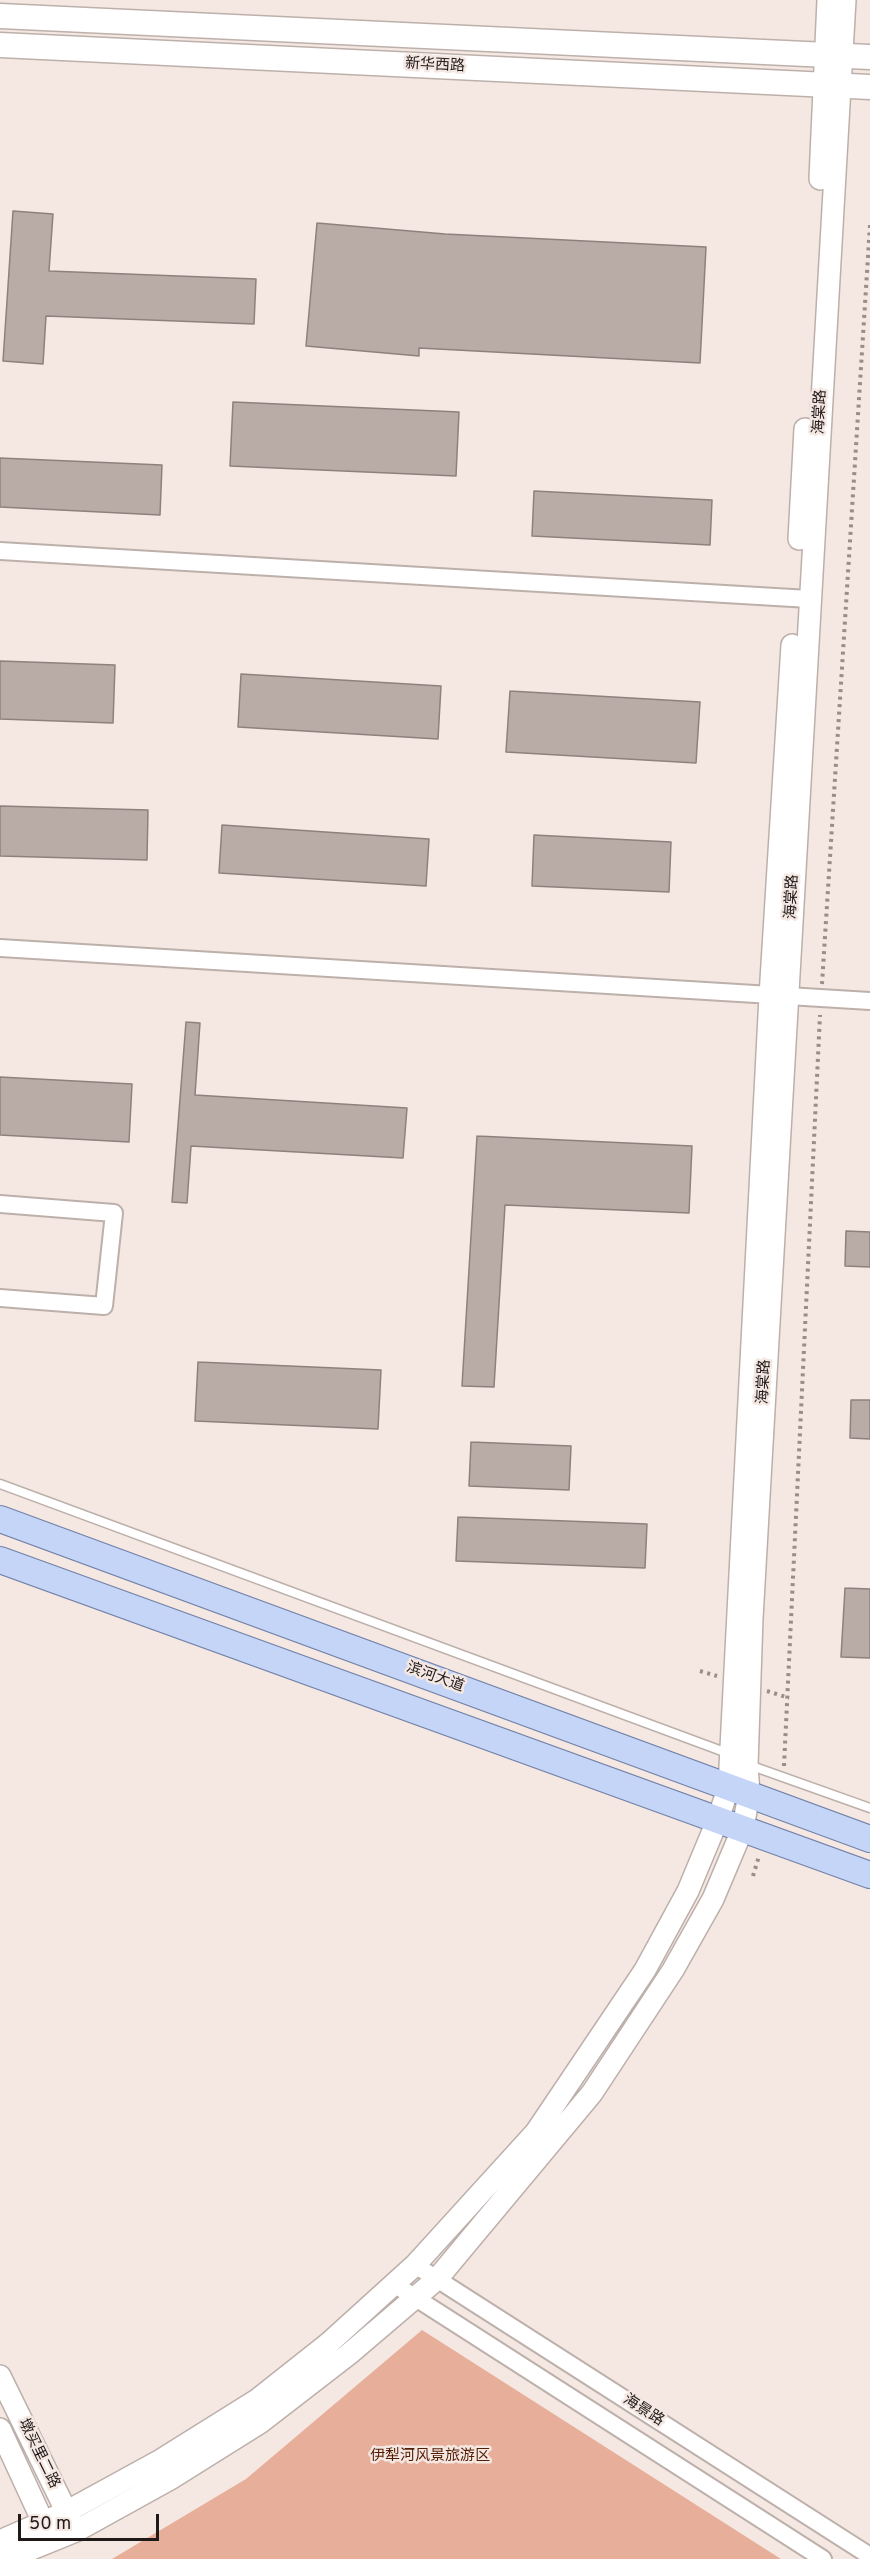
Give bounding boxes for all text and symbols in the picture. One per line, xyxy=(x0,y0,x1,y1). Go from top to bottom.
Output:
street label: 新华西路 xyxy=(405,55,465,77)
street label: 海棠路 xyxy=(811,389,831,435)
street label: 海棠路 xyxy=(783,874,803,920)
street label: 海棠路 xyxy=(755,1359,775,1405)
street label: 滨河大道 xyxy=(404,1659,466,1697)
street label: 海景路 xyxy=(619,2391,667,2431)
street label: 墩买里二路 xyxy=(13,2416,63,2492)
park label: 伊犁河风景旅游区 xyxy=(370,2448,490,2466)
scale bar xyxy=(21,2502,162,2540)
text: 50 m xyxy=(29,2513,71,2536)

